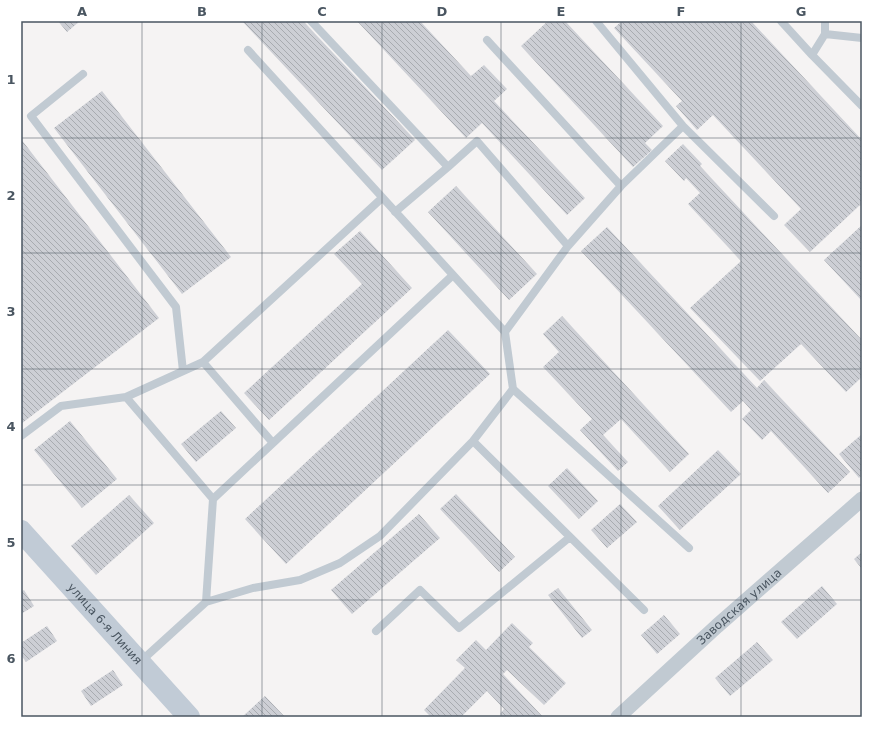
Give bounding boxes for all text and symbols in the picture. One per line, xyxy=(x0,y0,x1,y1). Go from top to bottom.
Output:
text: A xyxy=(77,4,87,19)
text: B xyxy=(197,4,207,19)
text: C xyxy=(317,4,327,19)
text: D xyxy=(437,4,448,19)
text: E xyxy=(557,4,565,19)
text: F xyxy=(677,4,685,19)
text: G xyxy=(796,4,806,19)
text: 1 xyxy=(6,72,16,87)
text: 2 xyxy=(6,188,16,203)
text: 3 xyxy=(6,304,16,319)
text: 4 xyxy=(6,419,16,434)
text: 5 xyxy=(6,535,16,550)
street label: Заводская улица xyxy=(694,566,785,648)
street label: улица 6-я Линия xyxy=(64,580,145,667)
text: 6 xyxy=(6,651,16,666)

